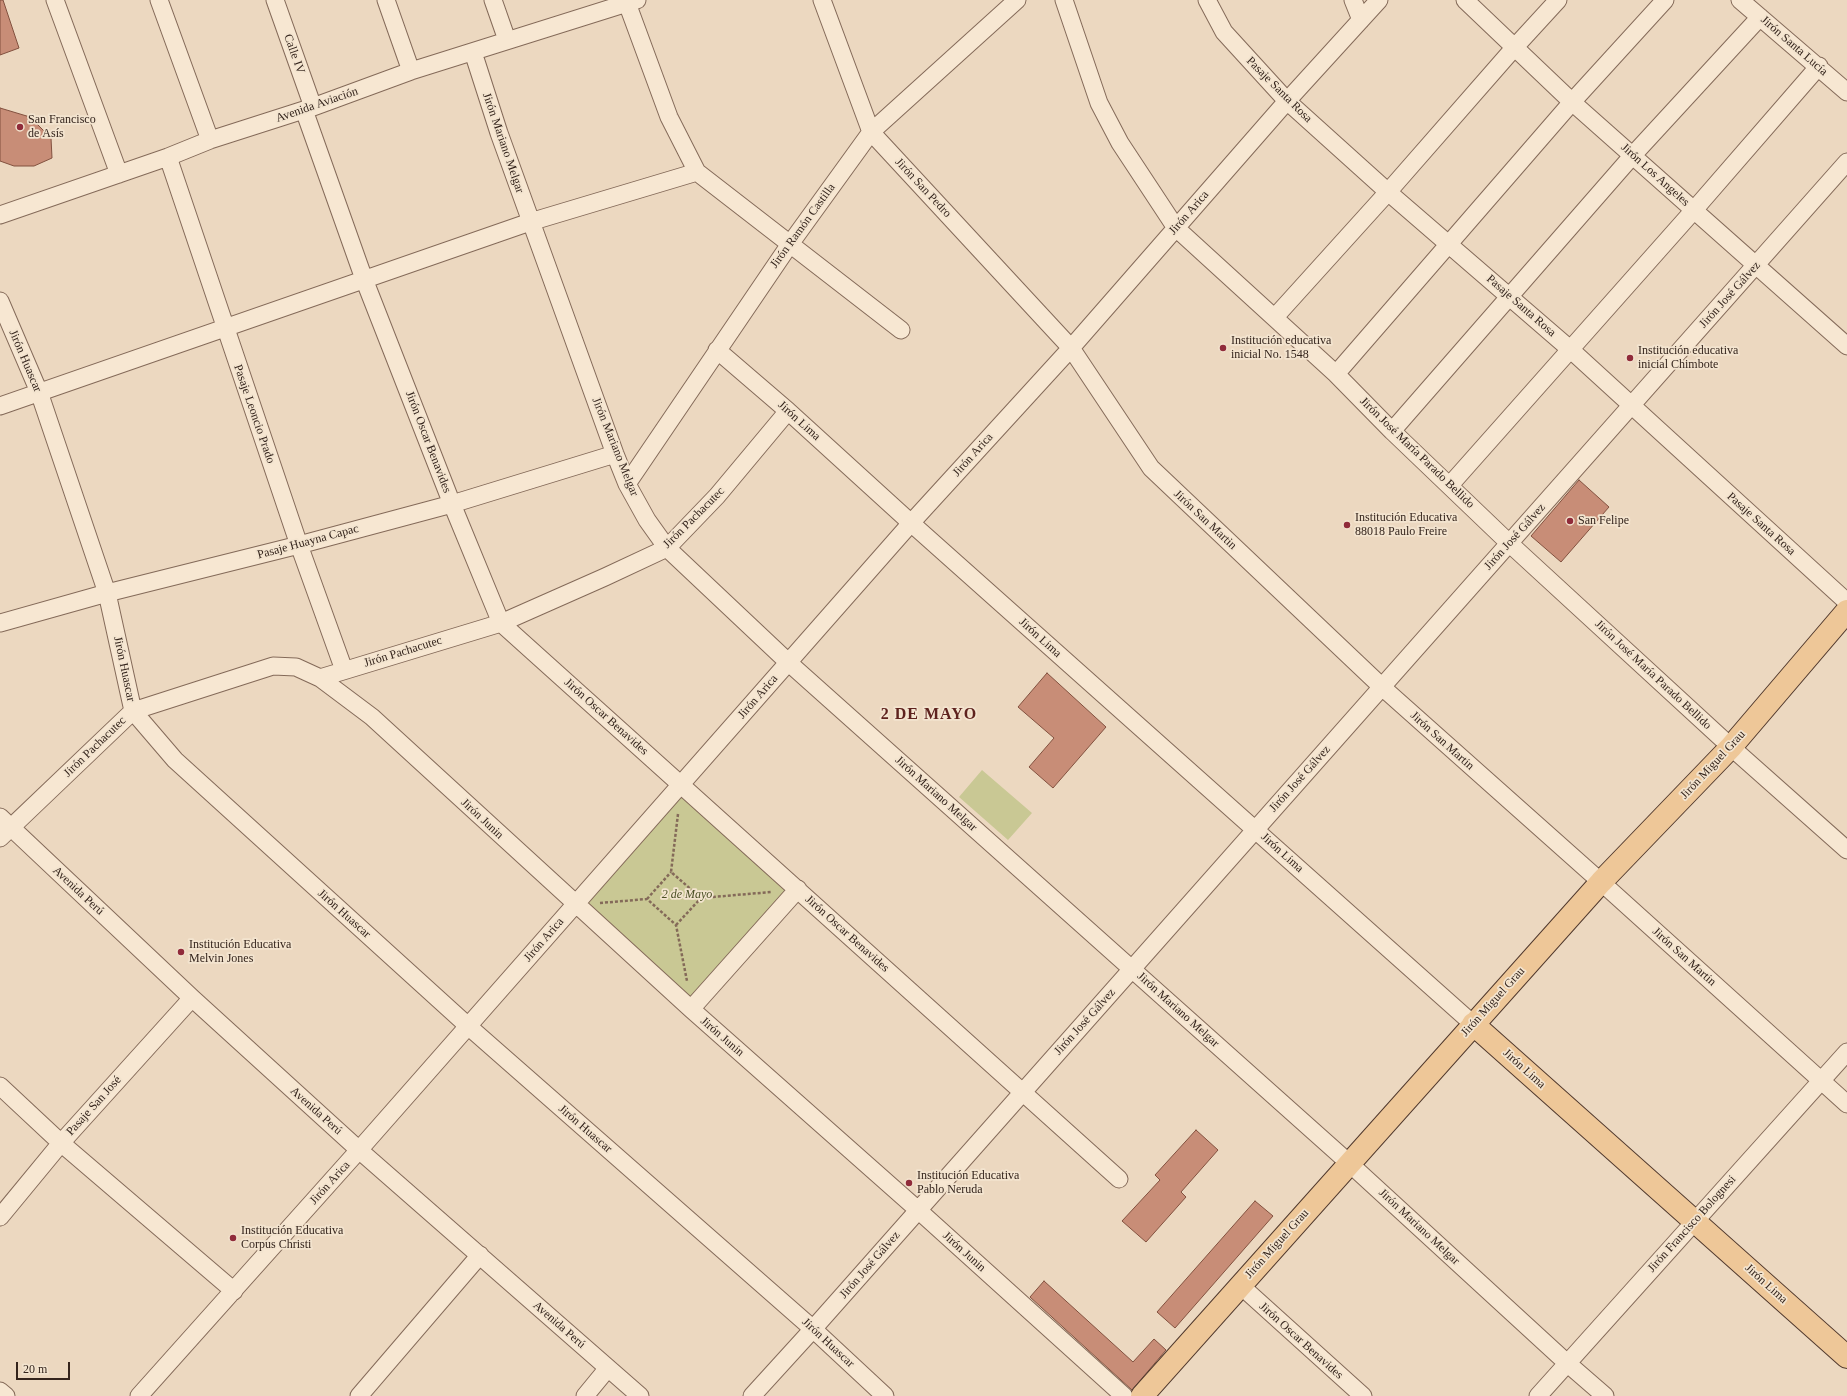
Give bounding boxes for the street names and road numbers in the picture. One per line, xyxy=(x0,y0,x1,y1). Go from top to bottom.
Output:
street label: Jirón Santa Lucía xyxy=(1758,13,1830,79)
street label: Calle IV xyxy=(280,32,308,76)
street label: Pasaje Santa Rosa xyxy=(1243,54,1315,126)
street label: Avenida Aviación xyxy=(274,84,360,126)
street label: Jirón Mariano Melgar xyxy=(479,91,527,195)
street label: Jirón Los Angeles xyxy=(1618,140,1692,210)
street label: Jirón San Pedro xyxy=(892,155,954,221)
street label: Jirón Ramón Castilla xyxy=(767,181,839,271)
street label: Jirón Arica xyxy=(1166,188,1212,238)
street label: Jirón José Gálvez xyxy=(1696,259,1764,331)
street label: Pasaje Santa Rosa xyxy=(1483,272,1559,340)
street label: Jirón Huascar xyxy=(5,328,45,394)
street label: Pasaje Leoncio Prado xyxy=(230,363,278,465)
street label: Jirón Oscar Benavides xyxy=(402,389,454,495)
street label: Jirón José María Parado Bellido xyxy=(1357,394,1477,512)
street label: Jirón Mariano Melgar xyxy=(589,395,641,499)
street label: Jirón Lima xyxy=(775,398,823,444)
street label: Jirón Arica xyxy=(950,430,996,480)
street label: Jirón Pachacutec xyxy=(660,484,728,552)
street label: Jirón San Martin xyxy=(1171,487,1239,553)
street label: Pasaje Santa Rosa xyxy=(1724,489,1798,559)
street label: Jirón José Gálvez xyxy=(1481,501,1549,573)
street label: Pasaje Huayna Capac xyxy=(256,522,360,562)
street label: Jirón Lima xyxy=(1016,615,1064,661)
street label: Jirón José María Parado Bellido xyxy=(1592,617,1714,733)
street label: Jirón Pachacutec xyxy=(362,633,444,671)
street label: Jirón Huascar xyxy=(110,635,138,703)
street label: Jirón Arica xyxy=(735,672,781,722)
street label: Jirón Oscar Benavides xyxy=(561,676,651,758)
street label: Jirón San Martin xyxy=(1407,709,1477,773)
street label: Jirón Pachacutec xyxy=(61,714,129,780)
street label: Jirón Miguel Grau xyxy=(1678,728,1748,802)
street label: Jirón José Gálvez xyxy=(1266,743,1334,815)
street label: Jirón Mariano Melgar xyxy=(892,753,980,835)
street label: Jirón Junin xyxy=(458,796,506,842)
street label: Jirón Lima xyxy=(1258,830,1306,876)
street label: Avenida Perú xyxy=(49,864,107,918)
street label: Jirón Huascar xyxy=(315,886,373,942)
street label: Jirón Oscar Benavides xyxy=(802,893,892,975)
street label: Jirón Arica xyxy=(521,915,567,965)
street label: Jirón San Martin xyxy=(1649,925,1719,989)
street label: Jirón Miguel Grau xyxy=(1458,964,1528,1040)
street label: Jirón Mariano Melgar xyxy=(1134,969,1222,1051)
street label: Jirón José Gálvez xyxy=(1051,986,1119,1058)
street label: Jirón Junin xyxy=(697,1014,747,1060)
street label: Jirón Lima xyxy=(1500,1046,1548,1092)
street label: Pasaje San José xyxy=(63,1073,125,1139)
street label: Avenida Perú xyxy=(287,1084,345,1138)
street label: Jirón Huascar xyxy=(555,1102,615,1156)
street label: Jirón Arica xyxy=(307,1158,353,1208)
street label: Jirón Francisco Bolognesi xyxy=(1645,1173,1739,1275)
street label: Jirón Mariano Melgar xyxy=(1376,1186,1462,1268)
street label: Jirón Miguel Grau xyxy=(1242,1206,1312,1282)
street label: Jirón José Gálvez xyxy=(837,1228,903,1302)
street label: Jirón Junin xyxy=(939,1229,989,1275)
street label: Jirón Lima xyxy=(1742,1261,1790,1307)
street label: Avenida Perú xyxy=(530,1298,588,1352)
street label: Jirón Oscar Benavides xyxy=(1256,1300,1346,1382)
street label: Jirón Huascar xyxy=(799,1315,857,1371)

